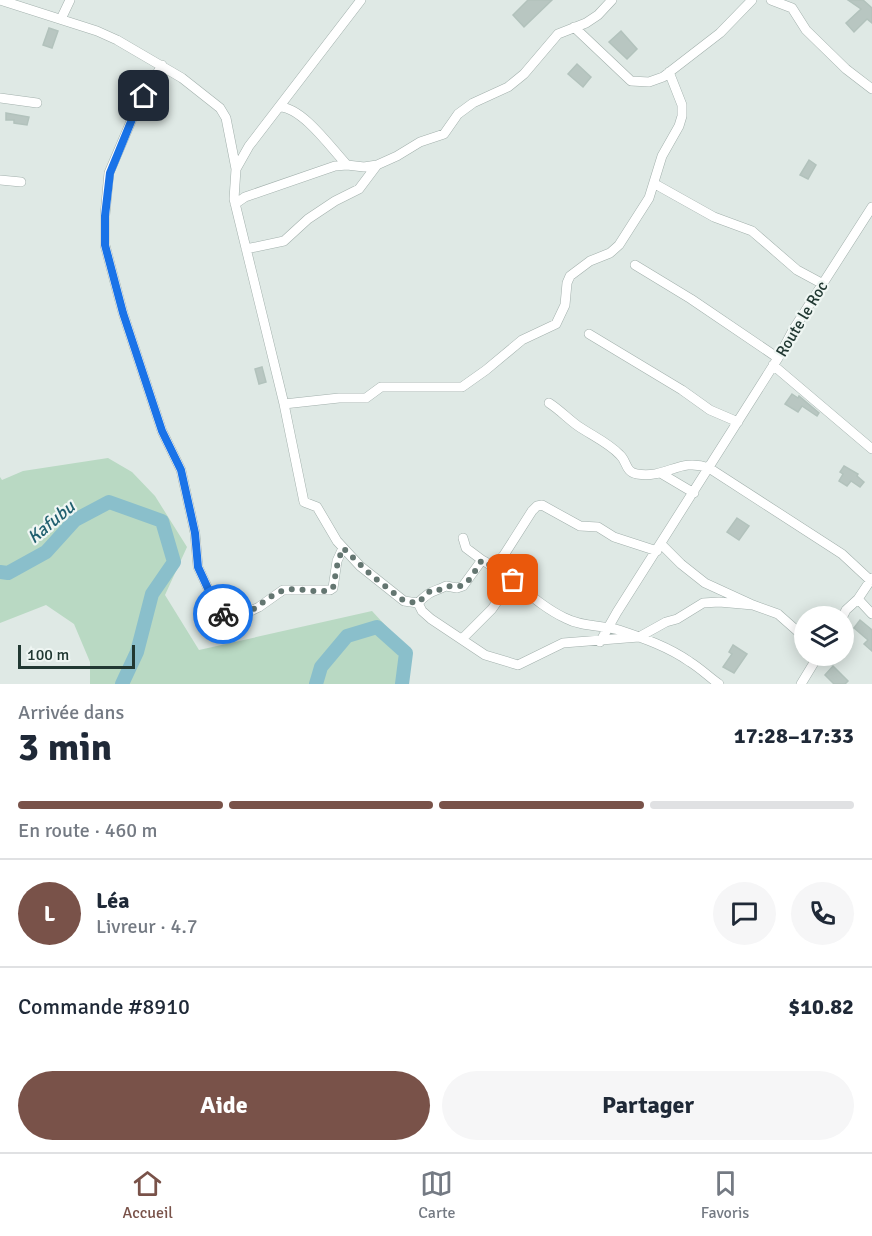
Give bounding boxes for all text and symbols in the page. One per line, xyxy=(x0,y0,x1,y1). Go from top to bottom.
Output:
pin xyxy=(118,70,169,121)
icon: home xyxy=(127,79,160,112)
street label: Route le Roc xyxy=(772,278,832,360)
water label: Kafubu xyxy=(23,495,80,548)
pin xyxy=(487,554,538,605)
icon: bag xyxy=(496,563,529,596)
courier xyxy=(193,584,253,644)
icon: bike xyxy=(207,598,240,631)
map controls xyxy=(794,606,854,666)
button: layers xyxy=(794,606,854,666)
scale bar xyxy=(18,642,135,670)
text: 100 m xyxy=(27,645,69,665)
text: Arrivée dans xyxy=(18,700,124,725)
text: 17:28–17:33 xyxy=(734,722,854,749)
text: 3 min xyxy=(18,723,112,771)
text: En route · 460 m xyxy=(18,818,157,843)
button: chat xyxy=(713,882,776,945)
button: phone xyxy=(791,882,854,945)
text: Léa xyxy=(96,887,130,914)
text: L xyxy=(44,900,55,927)
text: Livreur · 4.7 xyxy=(96,914,197,939)
text: Commande #8910 xyxy=(18,993,190,1020)
text: $10.82 xyxy=(788,993,854,1020)
button: Aide xyxy=(18,1071,430,1140)
button: Partager xyxy=(442,1071,854,1140)
tab: Accueil xyxy=(123,1167,173,1223)
tab: Carte xyxy=(418,1167,456,1223)
tab: Favoris xyxy=(701,1167,749,1223)

